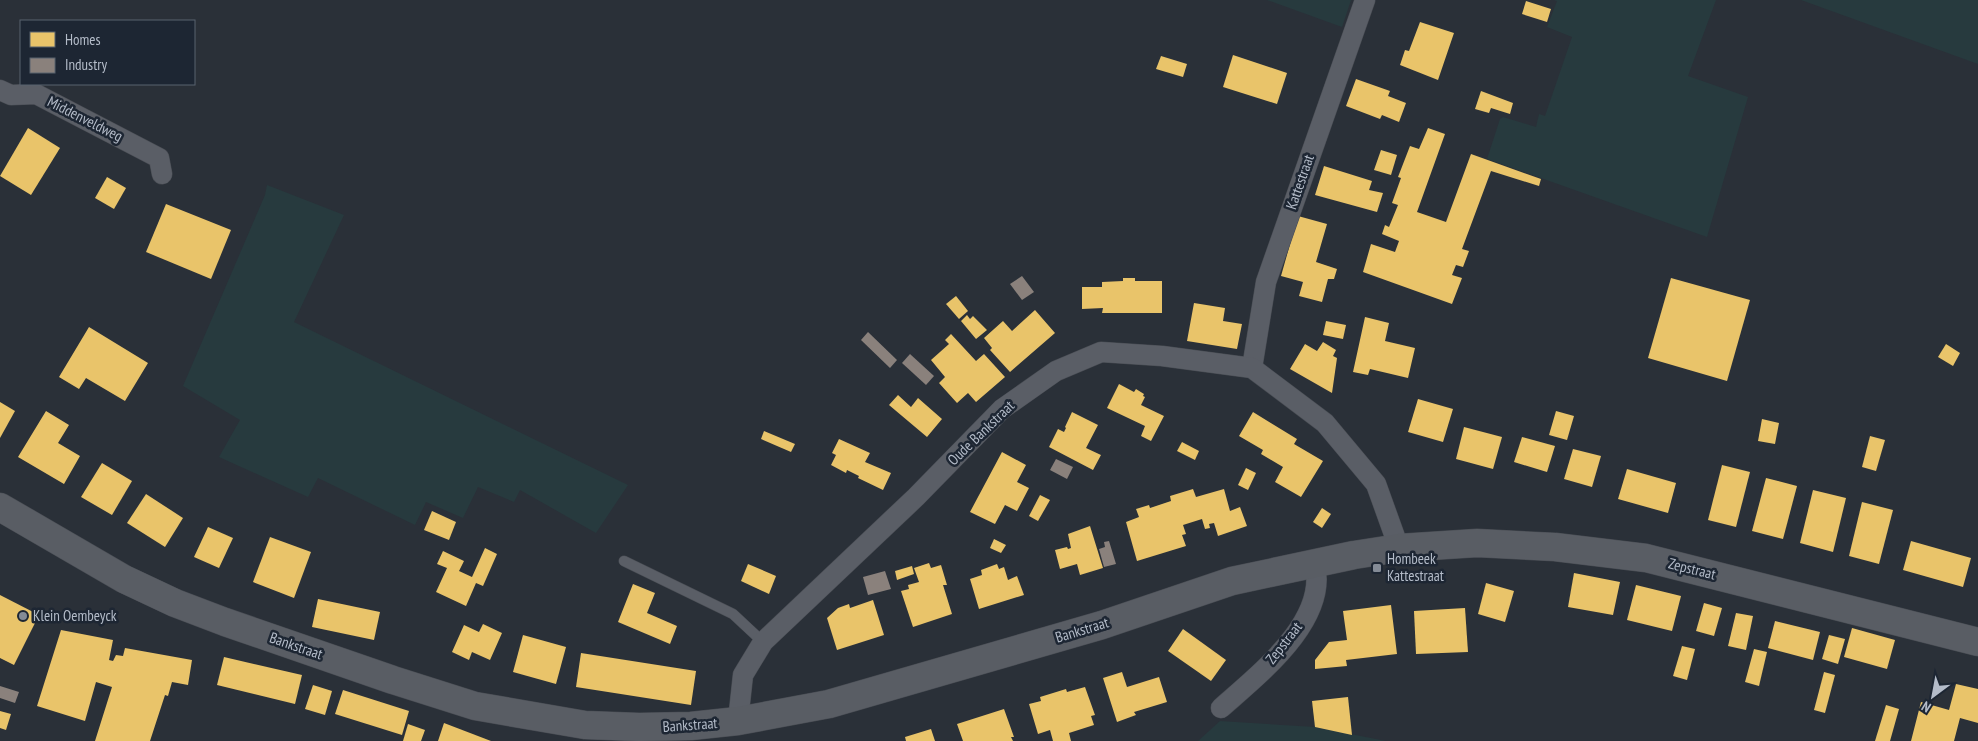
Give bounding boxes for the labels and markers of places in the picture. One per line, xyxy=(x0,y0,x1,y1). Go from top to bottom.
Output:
place label: Hombeek Kattestraat xyxy=(1387,549,1444,585)
marker: Hombeek Kattestraat xyxy=(1371,562,1383,574)
place label: Klein Oembeyck xyxy=(33,606,117,625)
marker: Klein Oembeyck xyxy=(17,610,29,622)

